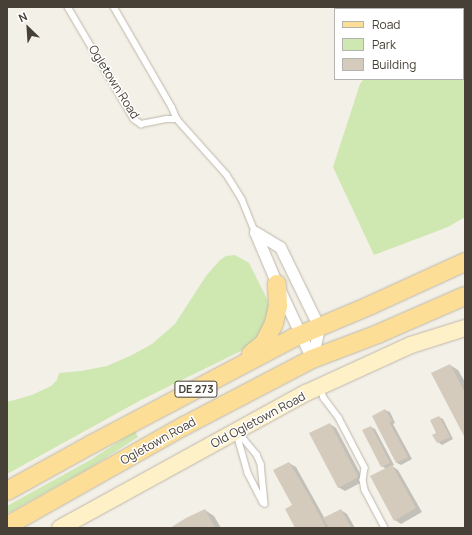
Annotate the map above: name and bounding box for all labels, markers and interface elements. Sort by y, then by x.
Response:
north arrow [8,8,48,48]
text: N [16,8,29,25]
legend [334,8,464,80]
text: Road [372,16,400,33]
text: Park [372,36,396,53]
street label: Ogletown Road [86,42,142,122]
text: Building [372,56,416,73]
road number: DE 273 [174,380,218,398]
street label: Old Ogletown Road [208,389,308,451]
street label: Ogletown Road [118,414,198,468]

